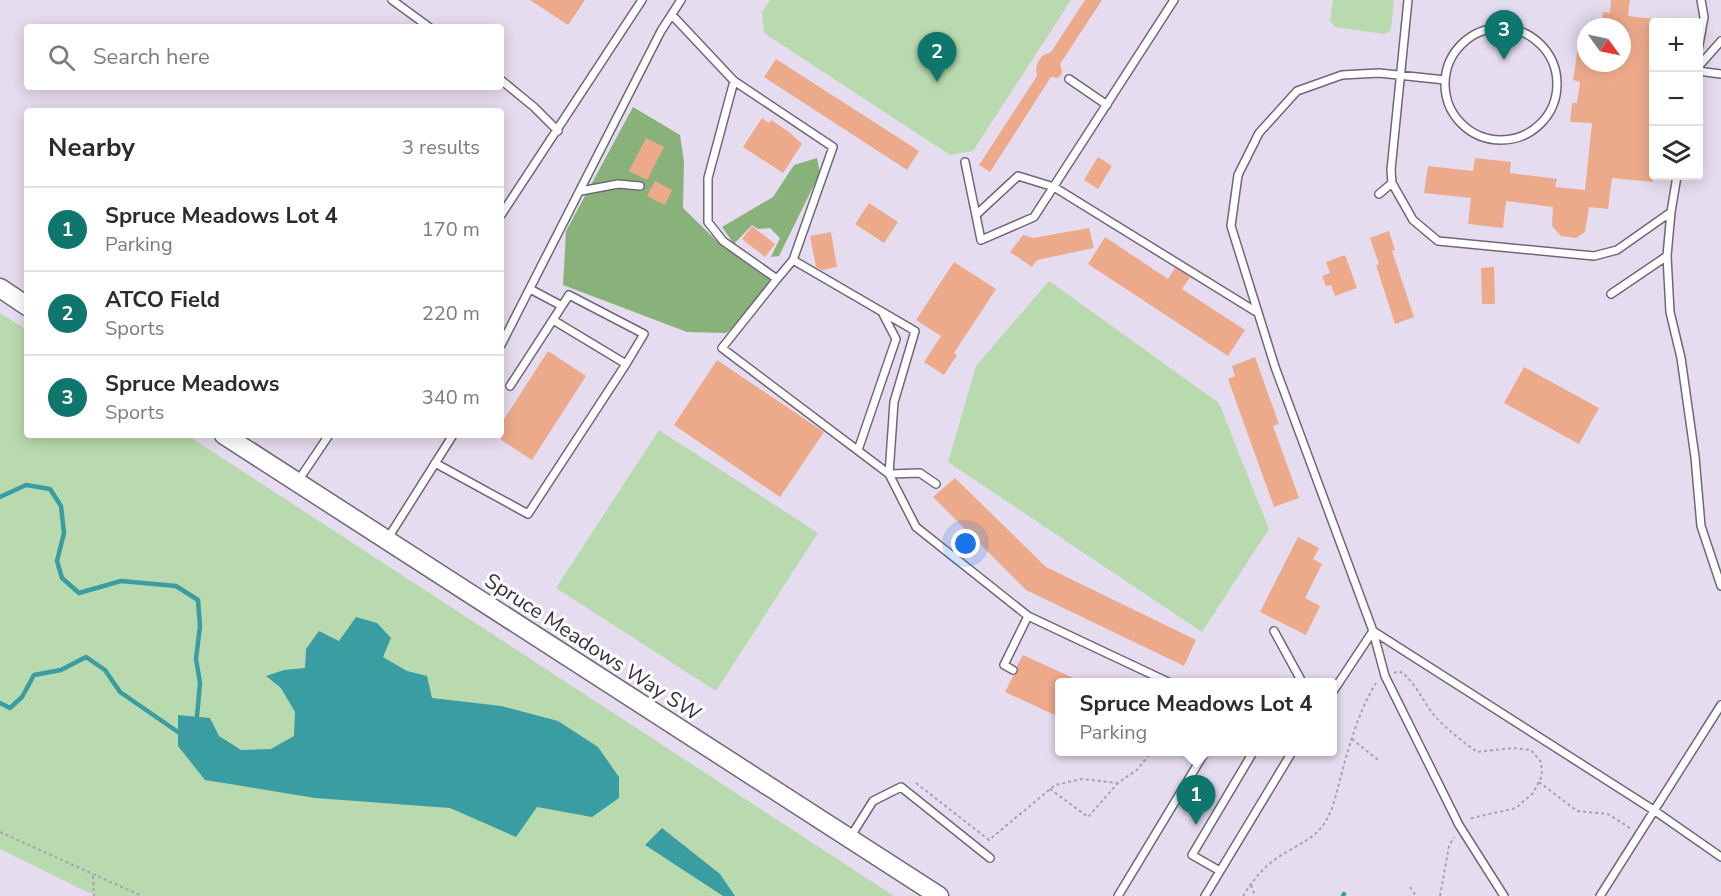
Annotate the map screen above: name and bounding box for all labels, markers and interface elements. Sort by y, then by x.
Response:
pin: 3 [1484,10,1524,60]
north arrow [1577,18,1631,72]
map controls [1649,18,1703,180]
button: + [1649,18,1703,72]
search box [24,24,504,90]
pin: 2 [918,32,956,82]
icon: search [45,41,78,74]
text: Search here [93,42,210,72]
button: − [1649,72,1703,126]
button: layers [1649,126,1703,180]
text: Nearby [48,130,135,165]
text: 3 results [402,134,480,161]
text: Spruce Meadows Lot 4 [105,201,338,231]
text: 1 [62,216,74,243]
text: 170 m [422,216,480,243]
text: Parking [105,231,173,258]
text: ATCO Field [105,285,220,315]
text: 2 [62,300,74,327]
text: 220 m [422,300,480,327]
text: Sports [105,315,164,342]
text: Spruce Meadows [105,369,279,399]
text: 3 [62,384,74,411]
text: 340 m [422,384,480,411]
text: Sports [105,399,164,426]
your location [951,529,980,558]
street label: Spruce Meadows Way SW [480,567,706,727]
popup [1055,678,1337,756]
text: Spruce Meadows Lot 4 [1080,689,1312,719]
text: Parking [1080,719,1147,746]
pin: 1 [1176,776,1216,825]

